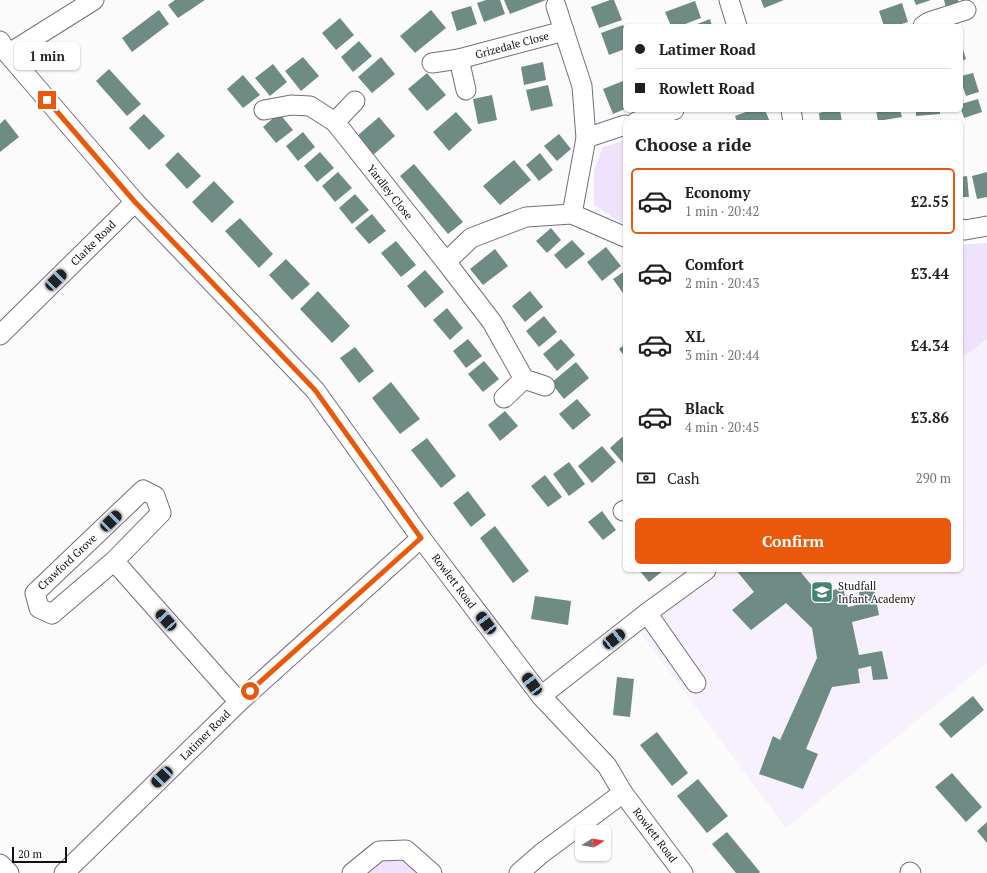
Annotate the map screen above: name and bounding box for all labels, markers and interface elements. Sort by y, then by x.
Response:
street label: Grizedale Close [474,28,551,62]
text: Latimer Road [659,39,756,59]
callout: 1 min [14,42,80,70]
text: 1 min [29,47,65,65]
text: Rowlett Road [659,78,755,98]
route end [38,91,56,109]
text: Choose a ride [635,132,751,156]
street label: Yardley Close [364,162,416,223]
text: Economy [685,182,750,202]
icon: car [637,183,673,219]
text: £2.55 [911,191,949,211]
text: 1 min · 20:42 [685,202,759,220]
street label: Clarke Road [67,217,119,269]
text: Comfort [685,254,744,274]
icon: car [637,255,673,291]
text: £3.44 [911,263,949,283]
car [43,267,69,293]
text: 2 min · 20:43 [685,274,759,292]
text: XL [685,326,705,346]
icon: car [637,327,673,363]
text: £4.34 [911,335,949,355]
text: 3 min · 20:44 [685,346,759,364]
text: Black [685,398,724,418]
icon: car [637,399,673,435]
text: £3.86 [911,407,949,427]
text: 4 min · 20:45 [685,418,759,436]
icon: cash [635,467,657,489]
text: Cash [667,468,700,488]
text: 290 m [916,469,951,487]
car [98,508,124,534]
button: Confirm [635,518,951,564]
street label: Crawford Grove [34,531,100,593]
street label: Rowlett Road [429,551,479,611]
school or university icon: Studfall Infant Academy [809,579,835,605]
place label: Studfall Infant Academy [838,579,916,606]
car [154,607,178,633]
car [474,610,498,636]
car [601,627,627,651]
car [520,671,544,697]
route start [241,682,259,700]
street label: Latimer Road [177,707,233,763]
car [149,764,175,790]
street label: Rowlett Road [630,805,680,865]
north arrow [575,825,611,861]
map controls [575,825,611,861]
scale bar [12,845,67,864]
text: 20 m [18,847,42,861]

